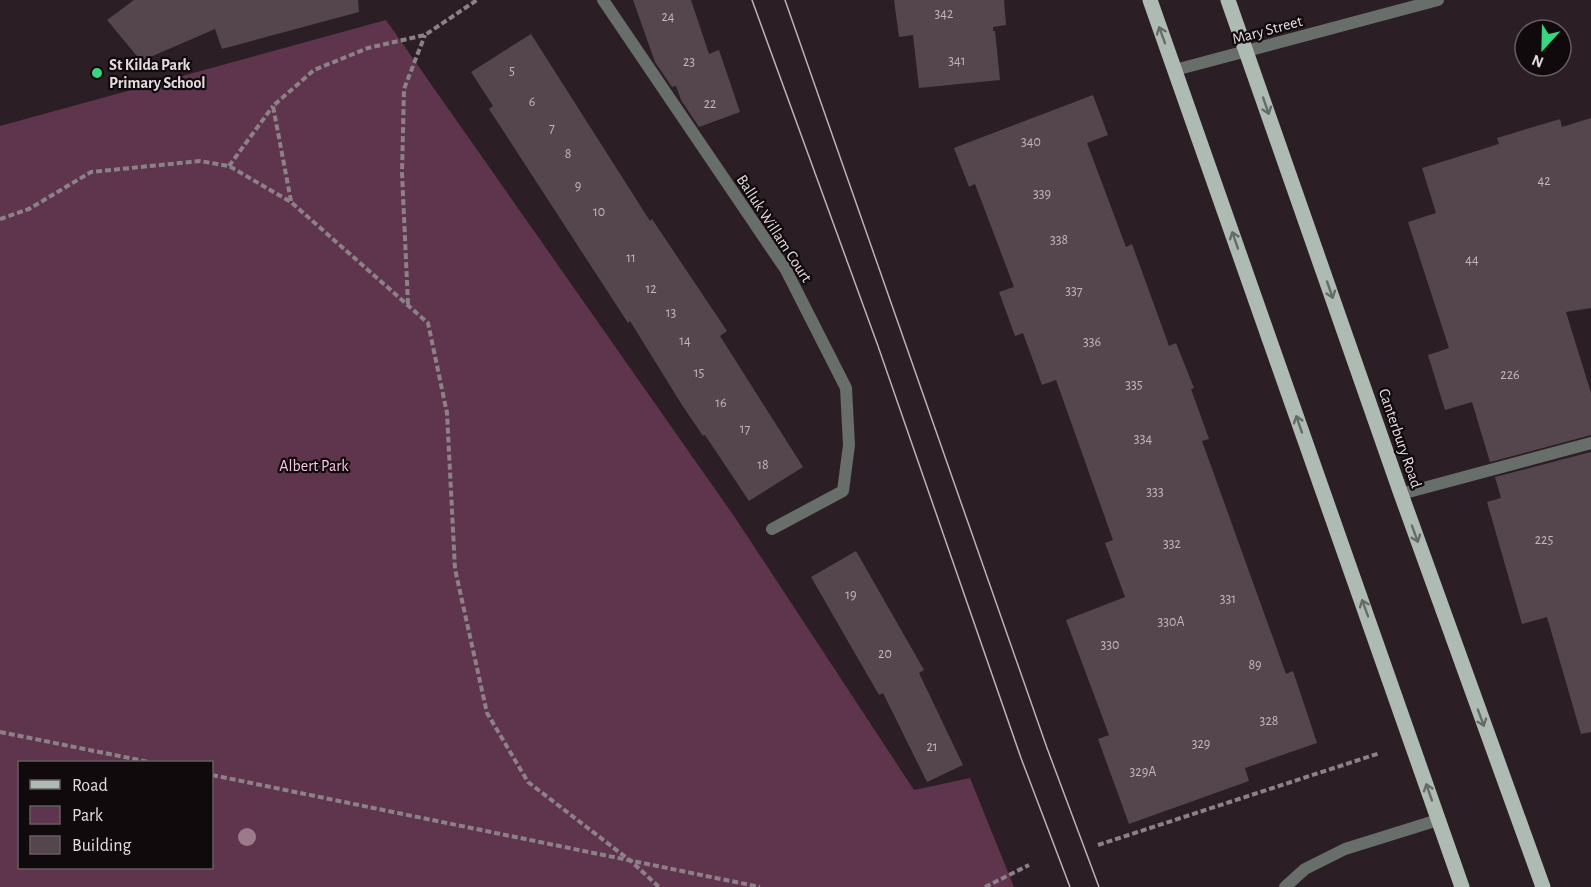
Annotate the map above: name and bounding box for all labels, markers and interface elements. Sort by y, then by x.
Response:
house number: 342 [935,7,953,21]
house number: 24 [661,10,675,24]
street label: Mary Street [1230,13,1304,48]
north arrow [1513,18,1573,78]
one-way arrow [1156,26,1167,45]
text: N [1530,51,1546,70]
house number: 341 [948,54,966,68]
house number: 23 [683,55,695,69]
place label: St Kilda Park Primary School [109,57,206,92]
house number: 5 [509,64,515,78]
marker: St Kilda Park Primary School [90,66,104,80]
house number: 6 [529,95,535,109]
one-way arrow [1261,96,1272,115]
house number: 22 [704,97,716,111]
house number: 7 [549,121,555,135]
house number: 340 [1021,135,1041,149]
house number: 8 [565,147,571,161]
street label: Balluk Willam Court [733,172,815,285]
house number: 42 [1537,174,1551,188]
house number: 9 [575,179,581,193]
house number: 339 [1033,187,1051,201]
house number: 10 [593,205,605,219]
one-way arrow [1228,231,1239,250]
house number: 338 [1050,233,1068,247]
house number: 11 [626,251,636,265]
house number: 44 [1465,253,1479,267]
one-way arrow [1326,281,1337,299]
house number: 12 [645,282,657,296]
house number: 337 [1065,284,1083,298]
house number: 13 [666,306,677,320]
house number: 14 [679,334,691,348]
house number: 336 [1083,335,1101,349]
house number: 15 [694,366,704,380]
house number: 226 [1500,368,1520,382]
house number: 335 [1125,378,1143,392]
street label: Canterbury Road [1375,386,1425,490]
house number: 16 [715,396,727,410]
one-way arrow [1293,415,1304,434]
house number: 17 [740,422,750,436]
house number: 334 [1134,432,1152,446]
park label: Albert Park [279,458,349,474]
house number: 18 [757,458,769,472]
house number: 333 [1146,485,1164,499]
one-way arrow [1411,524,1422,543]
house number: 225 [1535,533,1553,547]
house number: 332 [1163,537,1181,551]
house number: 19 [845,588,857,602]
house number: 331 [1220,592,1236,606]
one-way arrow [1358,599,1369,618]
house number: 330A [1157,615,1185,629]
house number: 330 [1101,638,1119,652]
house number: 20 [878,647,892,661]
house number: 89 [1248,658,1262,672]
one-way arrow [1476,708,1487,727]
house number: 328 [1260,714,1278,728]
house number: 329 [1192,737,1210,751]
house number: 21 [926,740,938,754]
legend [18,761,213,869]
house number: 329A [1130,765,1156,779]
text: Road [72,777,108,795]
one-way arrow [1422,783,1433,802]
text: Park [72,807,104,825]
text: Building [72,837,132,855]

